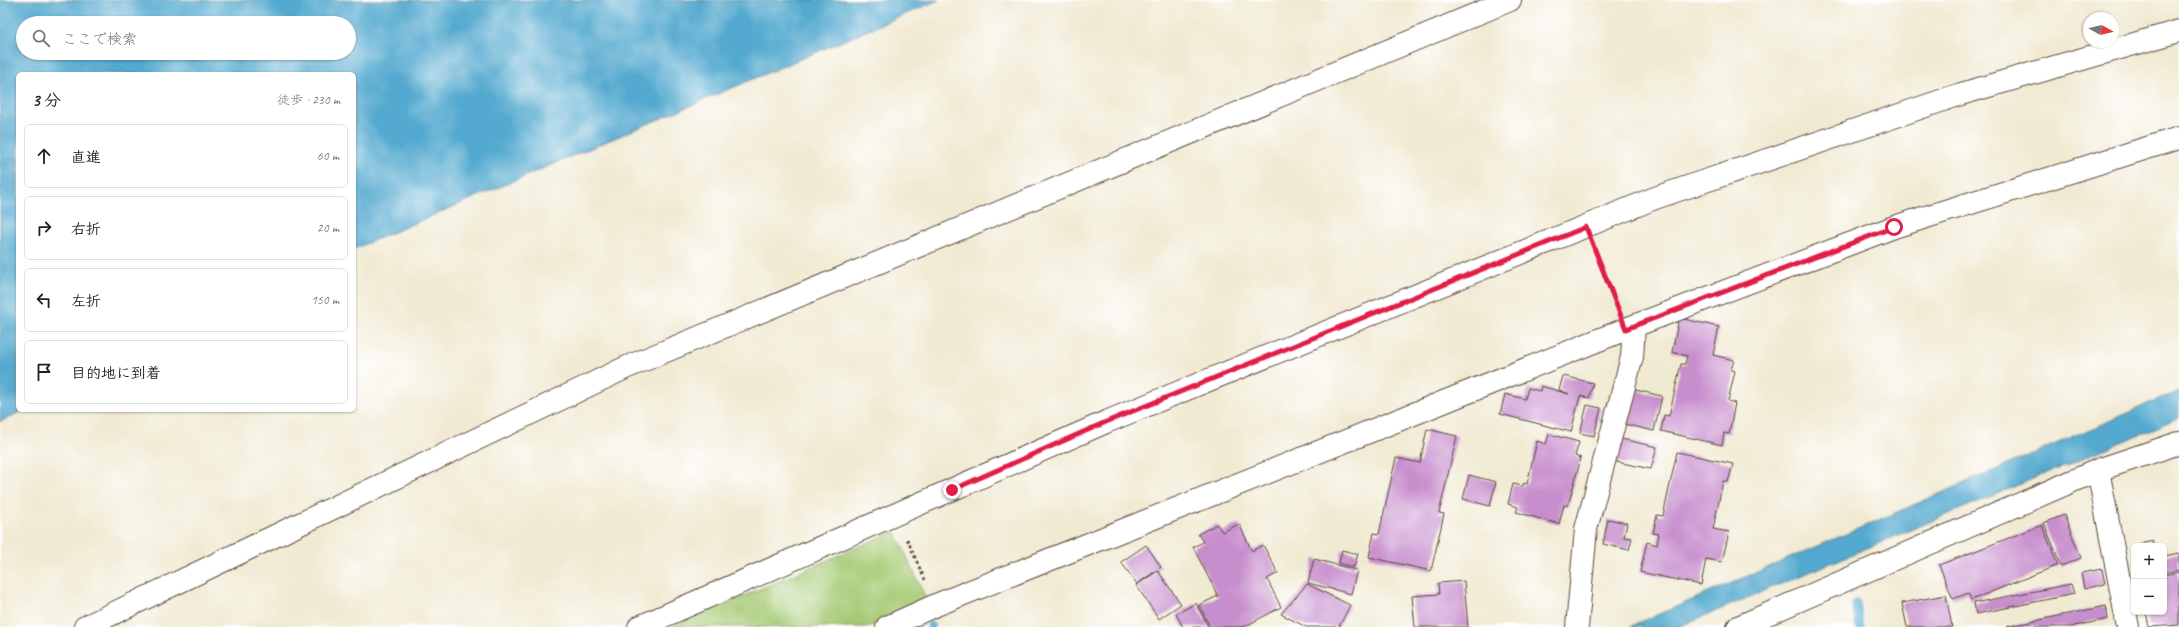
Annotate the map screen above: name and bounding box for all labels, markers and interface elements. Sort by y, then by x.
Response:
north arrow [2083,12,2119,48]
search box [16,16,356,60]
icon: search [30,27,52,49]
text: ここで検索 [62,30,137,49]
text: 3 分 [32,90,61,111]
text: 徒歩 · 230 m [277,92,340,108]
icon: ahead [33,145,55,167]
text: 直進 [71,148,101,167]
text: 60 m [317,148,339,164]
icon: right [33,217,55,239]
route start [1885,218,1903,236]
text: 右折 [71,220,101,239]
text: 20 m [317,220,339,236]
icon: left [33,289,55,311]
text: 左折 [71,292,101,311]
text: 150 m [311,292,339,308]
icon: arrive [33,361,55,383]
text: 目的地に到着 [71,364,161,383]
route end [943,481,961,499]
map controls [2131,543,2167,615]
button: + [2131,543,2167,579]
button: − [2131,579,2167,615]

